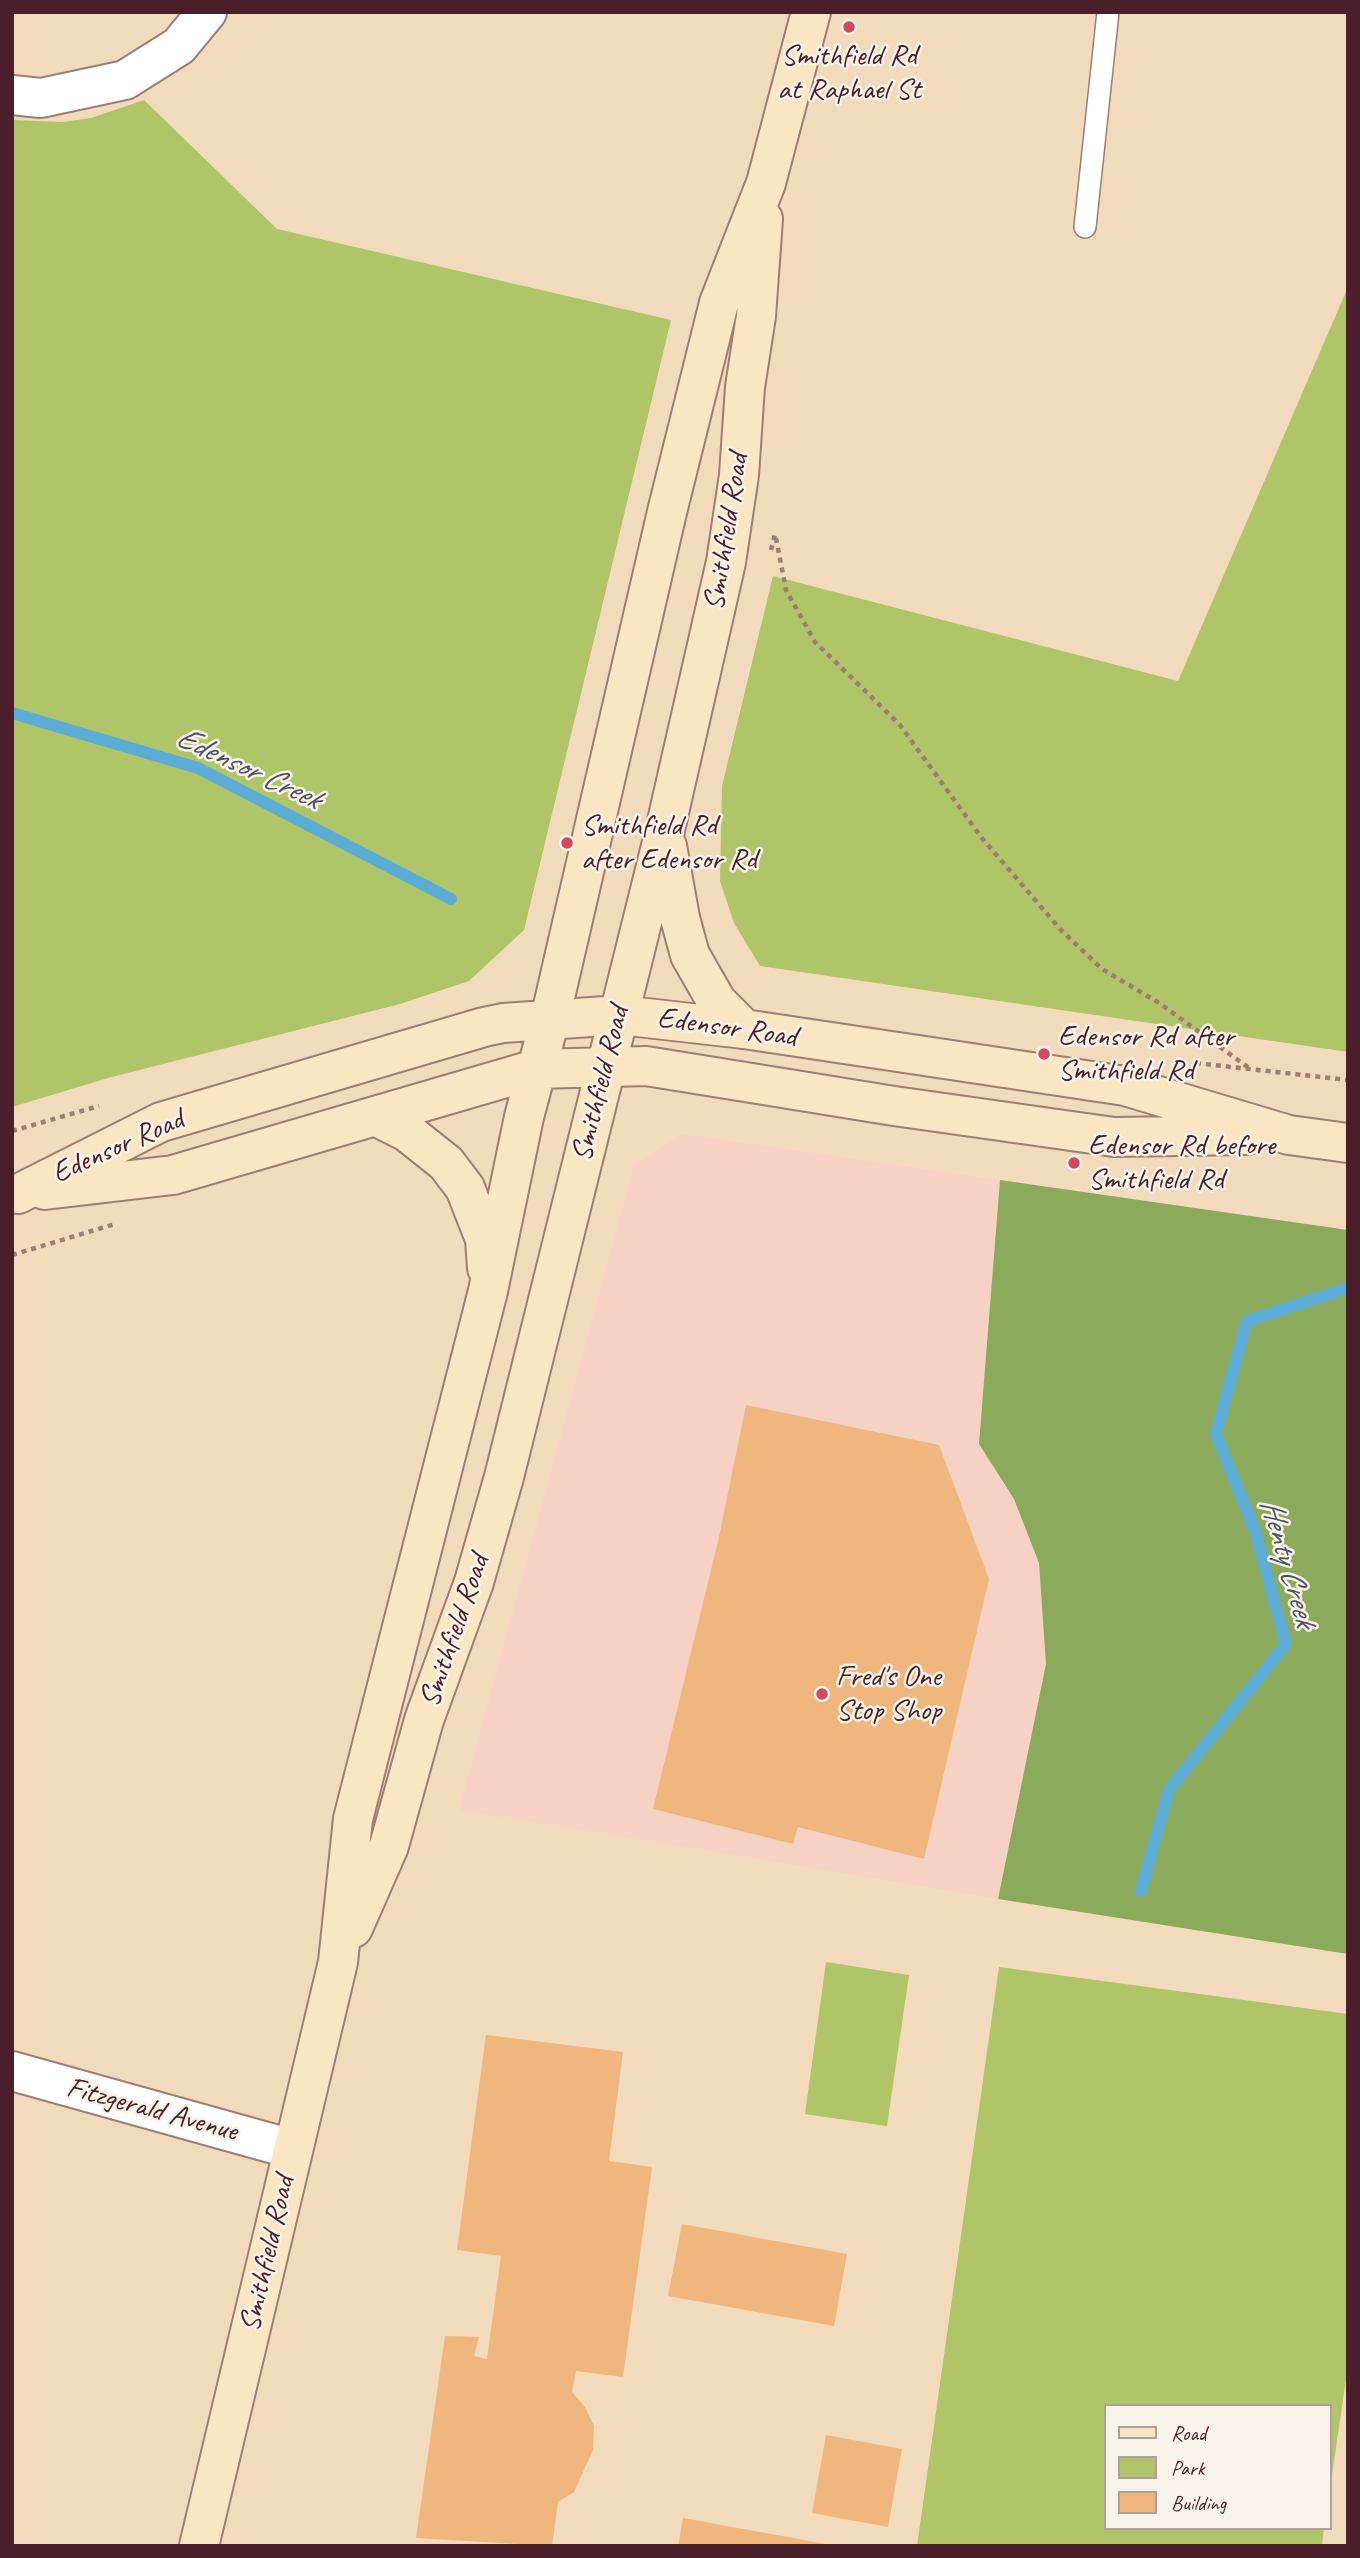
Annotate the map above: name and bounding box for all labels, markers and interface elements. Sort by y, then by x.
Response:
marker: Smithfield Rd at Raphael St [841,19,857,35]
place label: Smithfield Rd at Raphael St [777,38,921,108]
street label: Smithfield Road [697,451,757,613]
water label: Edensor Creek [170,719,326,819]
place label: Smithfield Rd after Edensor Rd [581,808,757,878]
marker: Smithfield Rd after Edensor Rd [559,835,575,851]
street label: Edensor Road [655,1000,799,1056]
street label: Smithfield Road [564,1003,638,1165]
place label: Edensor Rd after Smithfield Rd [1058,1019,1234,1090]
marker: Edensor Rd after Smithfield Rd [1036,1046,1052,1062]
street label: Edensor Road [47,1102,189,1192]
place label: Edensor Rd before Smithfield Rd [1088,1128,1275,1198]
marker: Edensor Rd before Smithfield Rd [1066,1155,1082,1171]
water label: Henty Creek [1250,1495,1324,1631]
street label: Smithfield Road [412,1550,498,1712]
place label: Fred's One Stop Shop [836,1659,941,1730]
marker: Fred's One Stop Shop [814,1686,830,1702]
street label: Fitzgerald Avenue [63,2070,241,2150]
street label: Smithfield Road [233,2173,303,2335]
legend [1104,2404,1332,2530]
text: Road [1171,2420,1206,2446]
text: Park [1171,2455,1204,2481]
text: Building [1171,2490,1226,2516]

